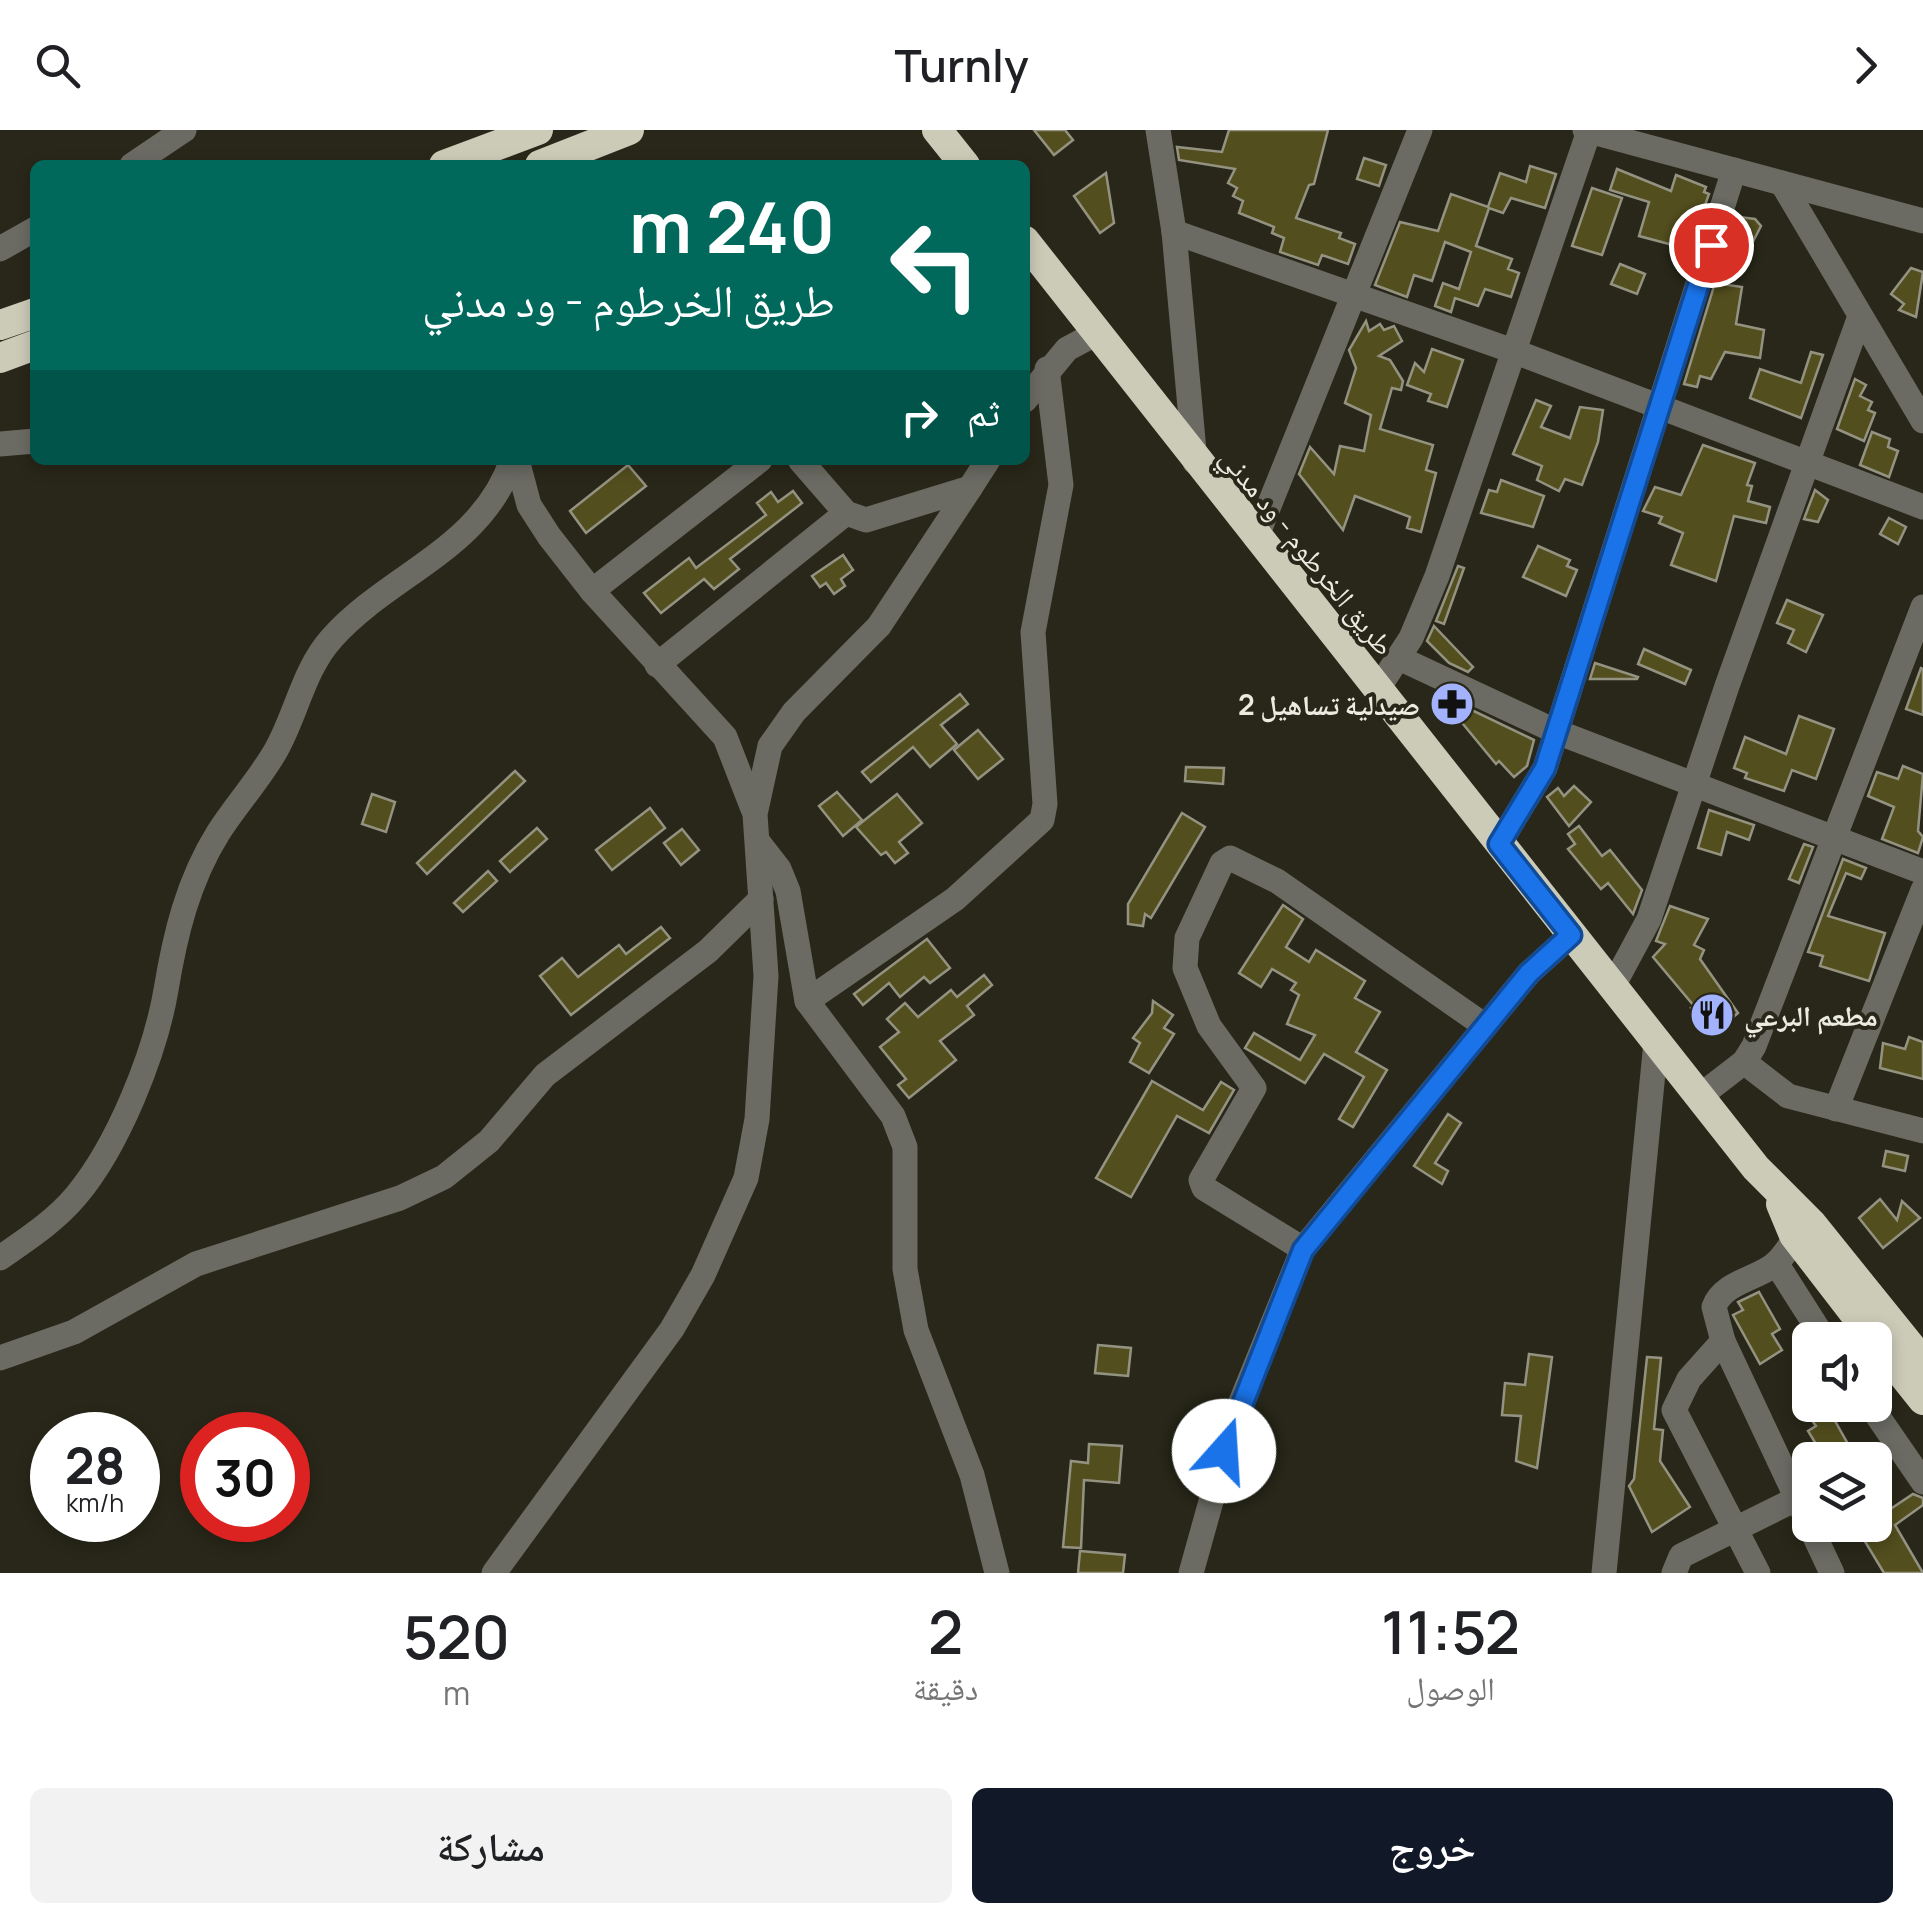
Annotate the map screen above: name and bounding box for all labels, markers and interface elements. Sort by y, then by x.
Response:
text: Turnly [894,34,1029,96]
icon: search [30,38,85,93]
icon: forward [1838,38,1893,93]
text: 240 m [629,178,835,274]
icon: left [870,200,1000,330]
pin [1669,203,1754,288]
icon: arrive [1684,218,1739,273]
text: طريق الخرطوم - ود مدني [422,269,835,331]
text: ثم [967,385,1000,437]
icon: right [892,390,947,445]
street label: طريق الخرطوم - ود مدني [1208,439,1404,666]
pharmacy icon: صيدلية تساهيل 2 [1429,681,1475,727]
place label: صيدلية تساهيل 2 [1238,685,1420,723]
restaurant icon: مطعم البرعي [1689,992,1735,1038]
place label: مطعم البرعي [1744,996,1878,1039]
map controls [1792,1322,1892,1542]
button: sound [1792,1322,1892,1422]
position arrow [1172,1399,1276,1503]
speed limit sign: 30 [180,1412,310,1542]
text: 28 [65,1431,125,1499]
button: layers [1792,1442,1892,1542]
text: km/h [66,1485,124,1520]
text: 2 [928,1590,963,1672]
text: 11:52 [1381,1590,1520,1672]
text: 520 [403,1595,510,1677]
text: دقيقة [913,1666,978,1710]
text: الوصول [1406,1666,1495,1710]
text: m [443,1671,470,1715]
button: مشاركة [30,1788,952,1903]
button: خروج [972,1788,1893,1903]

